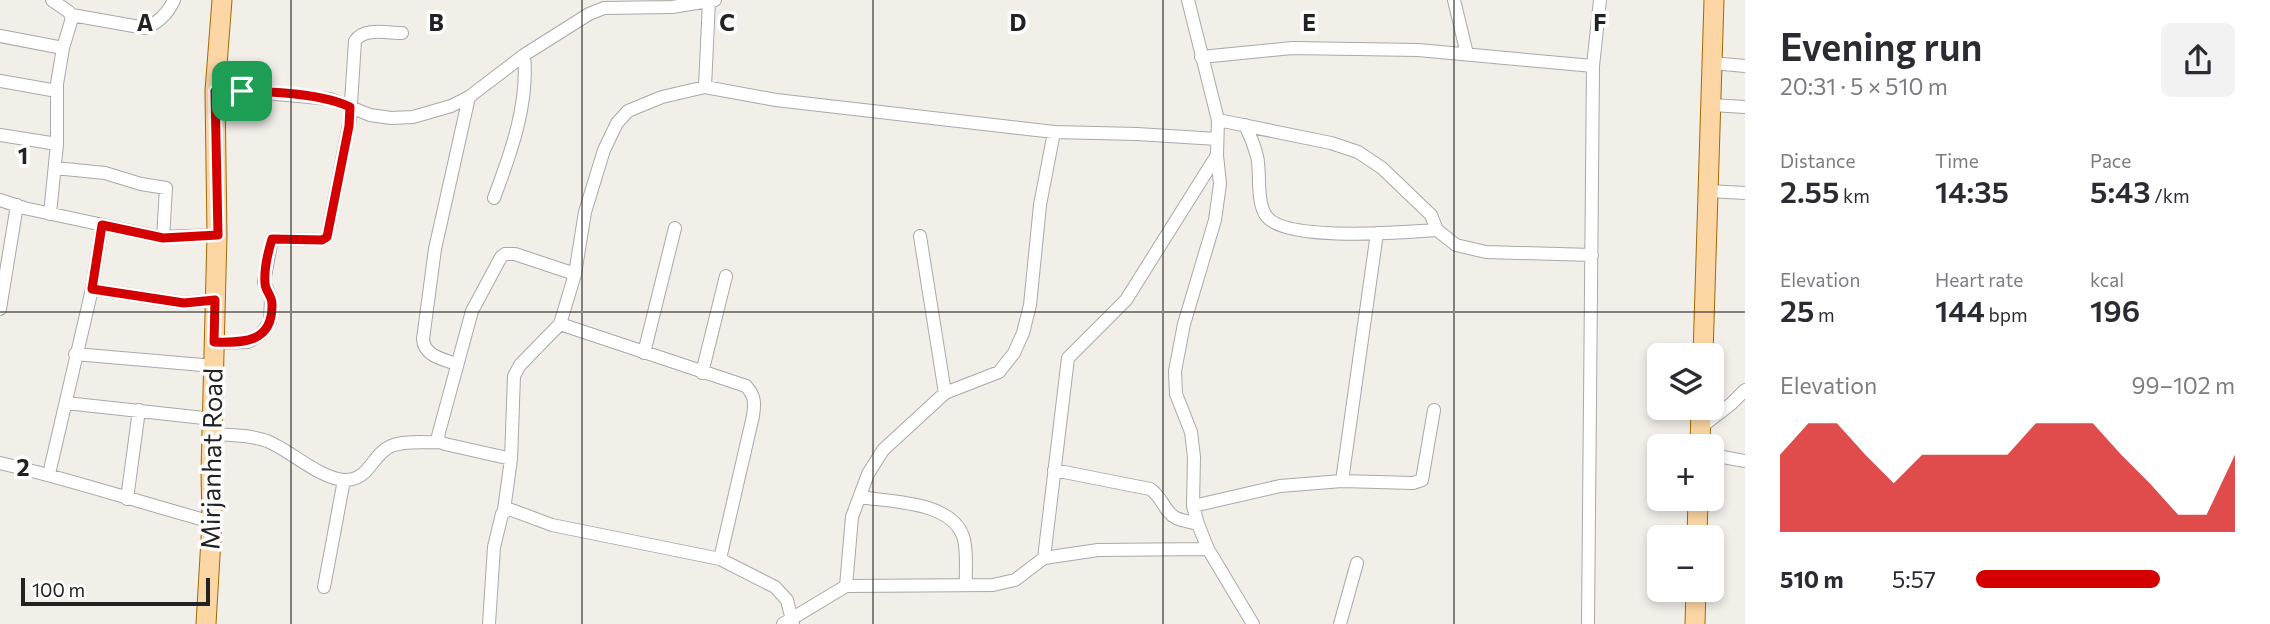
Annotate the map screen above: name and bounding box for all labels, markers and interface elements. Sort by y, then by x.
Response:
text: A [137,8,154,36]
text: B [428,8,444,36]
text: C [719,8,735,36]
text: D [1010,8,1027,36]
text: E [1302,8,1316,36]
text: F [1593,8,1607,36]
text: Evening run [1780,22,1983,69]
button: share [2161,23,2235,97]
pin [212,61,272,121]
icon: arrive [223,72,261,110]
text: 20:31 · 5 × 510 m [1780,72,1948,100]
text: 1 [18,141,28,169]
text: Distance [1780,149,1856,172]
text: Time [1935,149,1979,172]
text: Pace [2090,149,2131,172]
text: 2.55 [1780,172,1839,209]
text: 14:35 [1935,172,2009,209]
text: 5:43 [2090,172,2151,209]
text: km [1839,184,1870,207]
text: /km [2151,184,2190,207]
text: Elevation [1780,268,1860,291]
text: Heart rate [1935,268,2023,291]
text: kcal [2090,268,2124,291]
text: 25 [1780,291,1814,328]
text: 144 [1935,291,1985,328]
text: 196 [2090,291,2140,328]
text: m [1814,303,1835,326]
text: bpm [1985,303,2028,326]
map controls [1647,343,1724,602]
button: layers [1647,343,1724,420]
street label: Mirjanhat Road [193,368,228,550]
text: Elevation [1780,371,1877,399]
text: 99–102 m [2132,371,2235,399]
button: + [1647,434,1724,511]
text: 2 [16,453,30,481]
button: − [1647,525,1724,602]
text: 510 m [1780,565,1844,593]
text: 5:57 [1892,565,1936,593]
scale bar [21,575,210,607]
text: 100 m [32,578,85,601]

